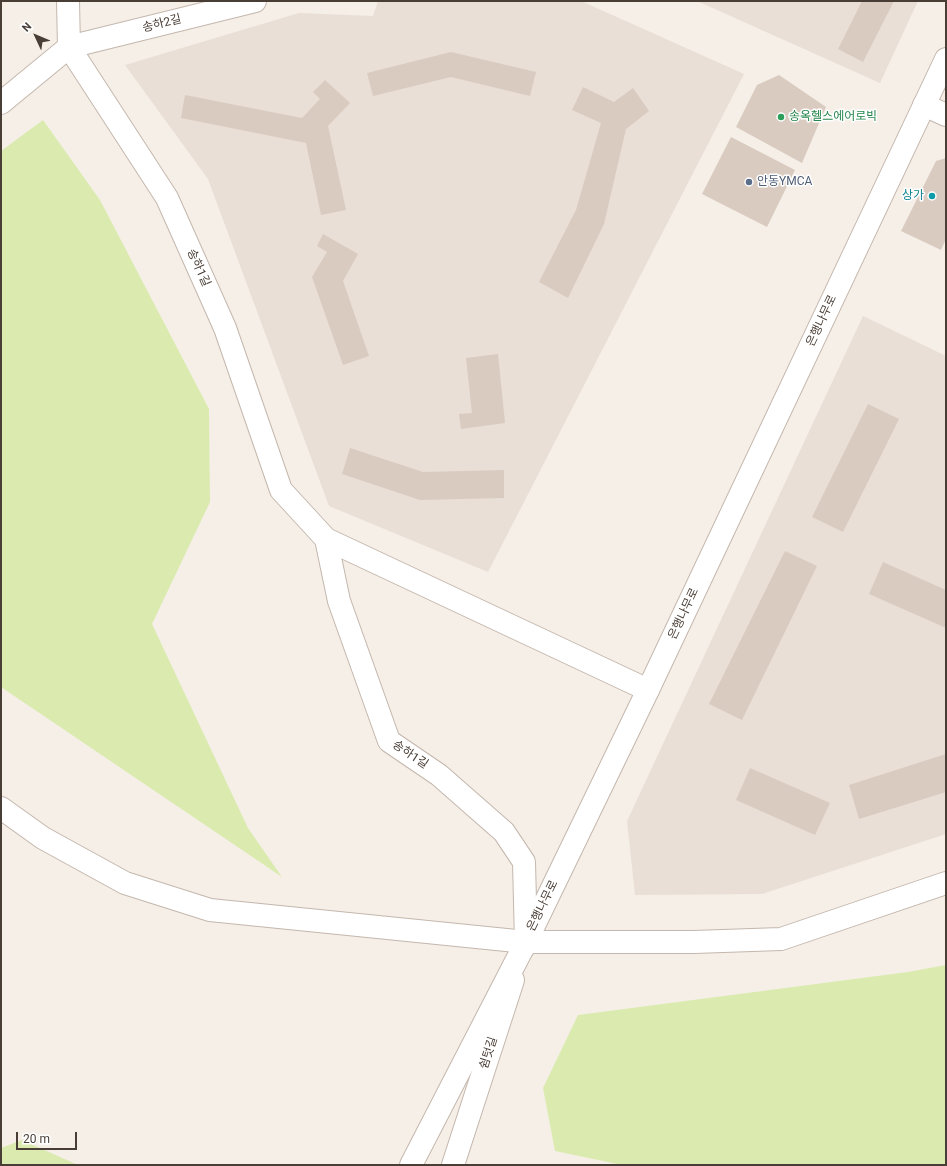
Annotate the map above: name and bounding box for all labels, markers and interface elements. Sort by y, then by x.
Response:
street label: 송하2길 [141,12,183,36]
north arrow [16,16,56,56]
text: N [20,20,34,35]
place label: 송옥헬스에어로빅 [789,110,877,124]
marker: 송옥헬스에어로빅 [776,112,786,122]
place label: 안동YMCA [757,175,812,189]
marker: 안동YMCA [744,177,754,187]
place label: 상가 [902,189,924,203]
marker: 상가 [927,191,937,201]
street label: 송하1길 [183,247,213,289]
street label: 은행나무로 [804,293,840,349]
street label: 은행나무로 [666,586,702,642]
street label: 송하1길 [389,738,431,772]
street label: 은행나무로 [524,878,562,934]
street label: 쉼텃길 [477,1035,501,1071]
scale bar [18,1124,79,1150]
text: 20 m [23,1132,50,1146]

